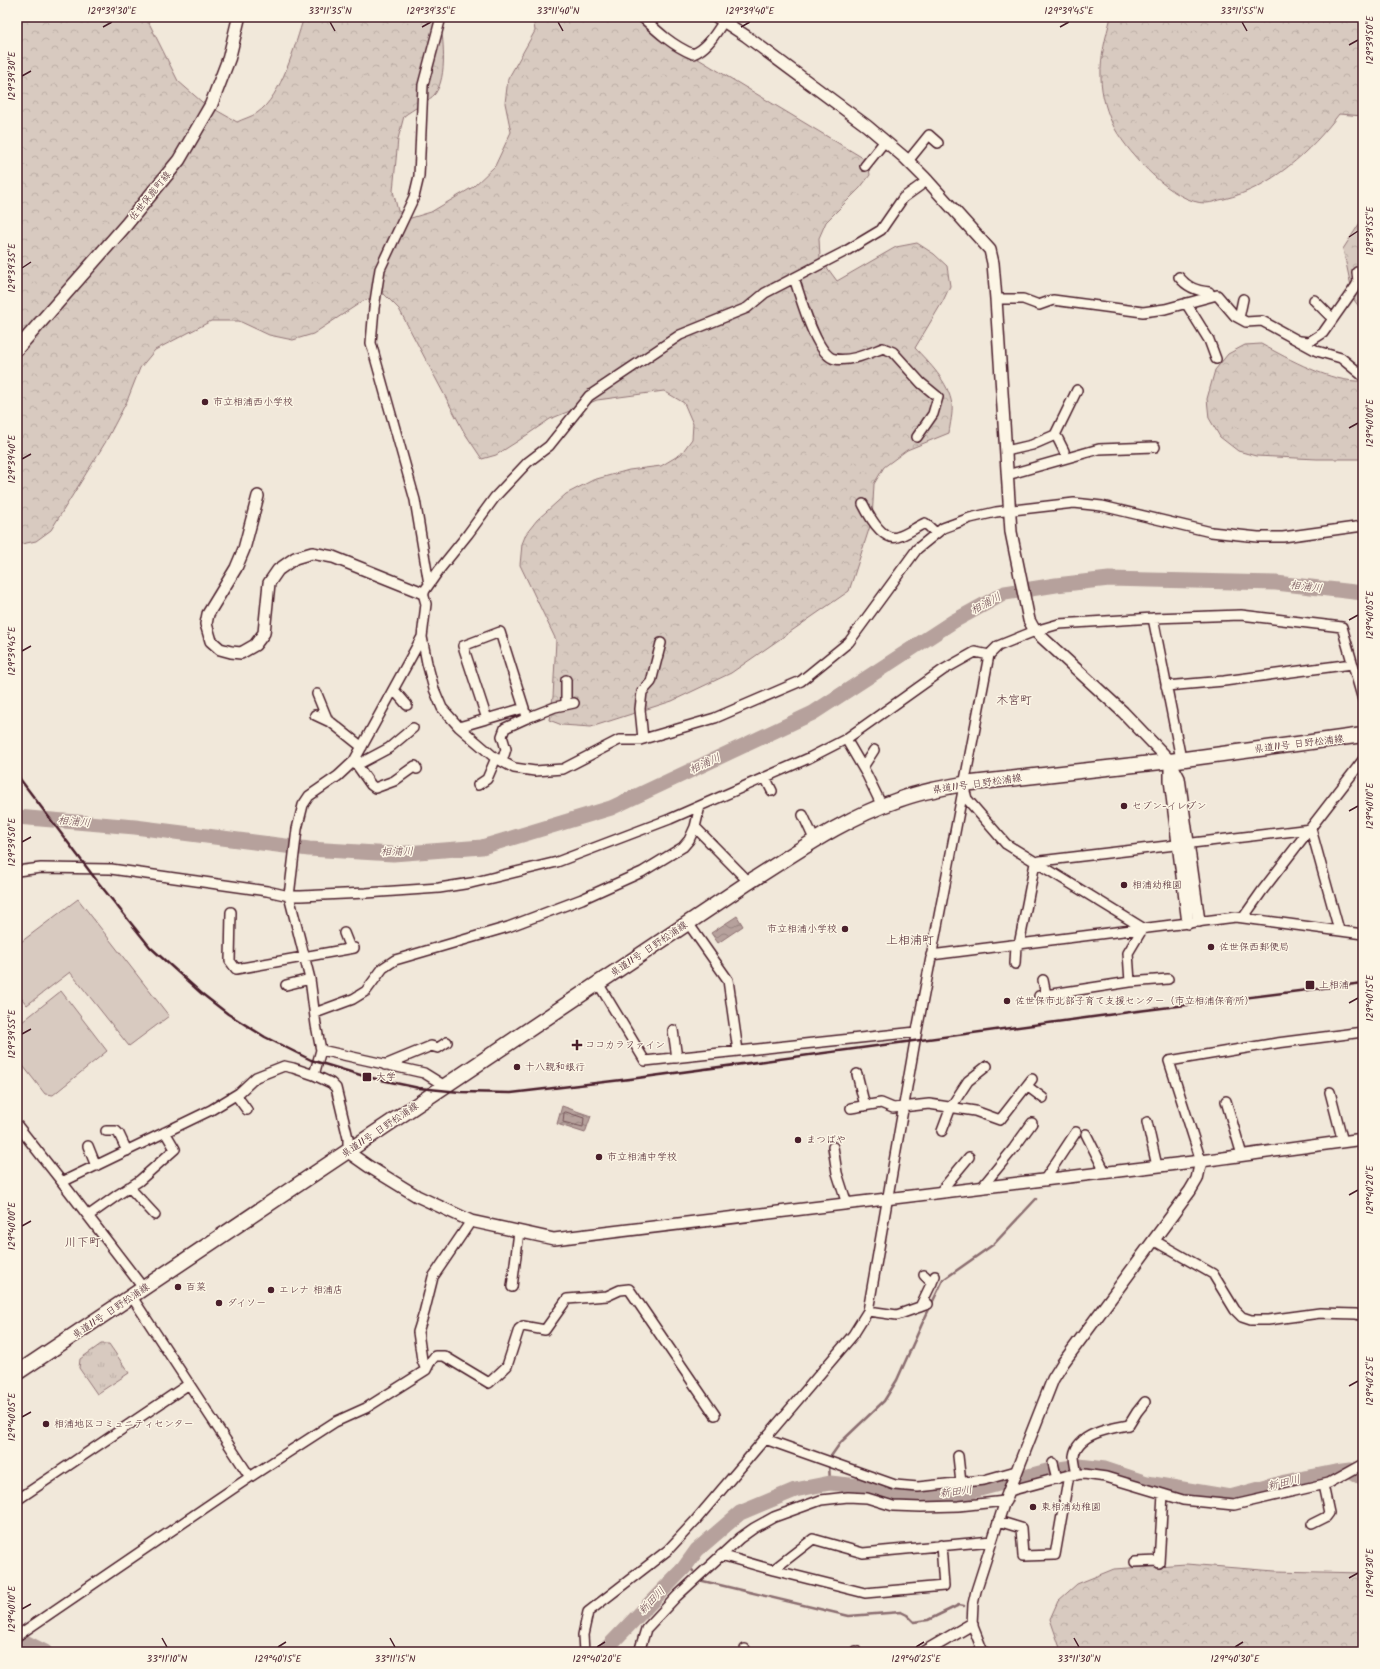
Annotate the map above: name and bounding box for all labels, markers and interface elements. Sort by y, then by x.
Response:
text: 129°39'30"E [87,3,138,19]
text: 33°11'35"N [308,3,352,19]
text: 129°39'35"E [406,3,457,19]
text: 33°11'40"N [536,3,580,19]
text: 129°39'40"E [726,3,776,19]
text: 129°39'45"E [1044,3,1095,19]
text: 33°11'55"N [1220,3,1264,19]
text: 129°39'50"E [1362,14,1378,64]
text: 129°39'30"E [4,50,20,101]
street label: 佐世保鹿町線 [125,168,175,224]
text: 129°39'55"E [1362,205,1378,256]
text: 129°39'35"E [4,242,20,293]
place label: 市立相浦西小学校 [213,394,293,410]
marker: 市立相浦西小学校 [200,397,210,407]
text: 129°40'00"E [1362,398,1378,447]
text: 129°39'40"E [4,433,20,483]
water label: 相浦川 [1289,576,1323,598]
water label: 相浦川 [967,588,1005,620]
text: 129°40'05"E [1362,589,1378,639]
text: 129°39'45"E [4,625,20,676]
district label: 木宮町 [996,691,1032,710]
street label: 県道11号 日野松浦線 [1253,731,1345,757]
water label: 相浦川 [686,749,724,779]
street label: 県道11号 日野松浦線 [931,770,1023,798]
text: 129°40'10"E [1362,782,1378,829]
place label: セブン-イレブン [1132,798,1207,814]
marker: セブン-イレブン [1119,801,1129,811]
water label: 相浦川 [57,812,91,832]
text: 129°39'50"E [4,816,20,866]
water label: 相浦川 [380,843,414,861]
place label: 相浦幼稚園 [1132,877,1182,893]
marker: 相浦幼稚園 [1119,880,1129,890]
street label: 県道11号 日野松浦線 [607,917,691,981]
place label: 市立相浦小学校 [767,921,837,937]
marker: 市立相浦小学校 [840,924,850,934]
district label: 上相浦町 [886,931,934,950]
place label: 佐世保西郵便局 [1219,939,1289,955]
marker: 佐世保西郵便局 [1206,942,1216,952]
text: 129°40'15"E [1362,973,1378,1021]
place label: 上相浦 [1319,977,1349,993]
marker: 上相浦 [1304,979,1316,991]
place label: 佐世保市北部子育て支援センター（市立相浦保育所） [1015,993,1255,1009]
marker: 佐世保市北部子育て支援センター（市立相浦保育所） [1002,996,1012,1006]
text: 129°39'55"E [4,1008,20,1059]
place label: ココカラファイン [585,1037,665,1053]
marker: ココカラファイン [572,1040,582,1050]
place label: 十八親和銀行 [525,1059,585,1075]
marker: 十八親和銀行 [512,1062,522,1072]
place label: 大学 [376,1069,396,1085]
marker: 大学 [361,1071,373,1083]
street label: 県道11号 日野松浦線 [338,1098,422,1162]
place label: まつばや [806,1132,846,1148]
marker: まつばや [793,1135,803,1145]
place label: 市立相浦中学校 [607,1149,677,1165]
marker: 市立相浦中学校 [594,1152,604,1162]
text: 129°40'20"E [1362,1164,1378,1215]
text: 129°40'00"E [4,1201,20,1250]
district label: 川下町 [65,1233,101,1252]
street label: 県道11号 日野松浦線 [69,1279,153,1343]
place label: 百菜 [186,1279,206,1295]
marker: 百菜 [173,1282,183,1292]
place label: エレナ 相浦店 [279,1282,343,1298]
marker: エレナ 相浦店 [266,1285,276,1295]
place label: ダイソー [227,1295,266,1311]
marker: ダイソー [214,1298,224,1308]
text: 129°40'25"E [1362,1355,1378,1406]
text: 129°40'05"E [4,1391,20,1441]
place label: 相浦地区コミュニティセンター [54,1416,194,1432]
marker: 相浦地区コミュニティセンター [41,1419,51,1429]
water label: 新田川 [1266,1471,1302,1495]
water label: 新田川 [939,1481,973,1503]
place label: 東相浦幼稚園 [1041,1499,1101,1515]
marker: 東相浦幼稚園 [1028,1502,1038,1512]
text: 129°40'30"E [1362,1547,1378,1598]
water label: 新田川 [634,1583,670,1619]
text: 129°40'10"E [4,1585,20,1632]
text: 33°11'10"N [147,1651,188,1667]
text: 129°40'15"E [255,1651,303,1667]
text: 33°11'15"N [374,1651,416,1667]
text: 129°40'20"E [572,1651,623,1667]
text: 129°40'25"E [891,1651,942,1667]
text: 33°11'30"N [1057,1651,1101,1667]
text: 129°40'30"E [1210,1651,1261,1667]

